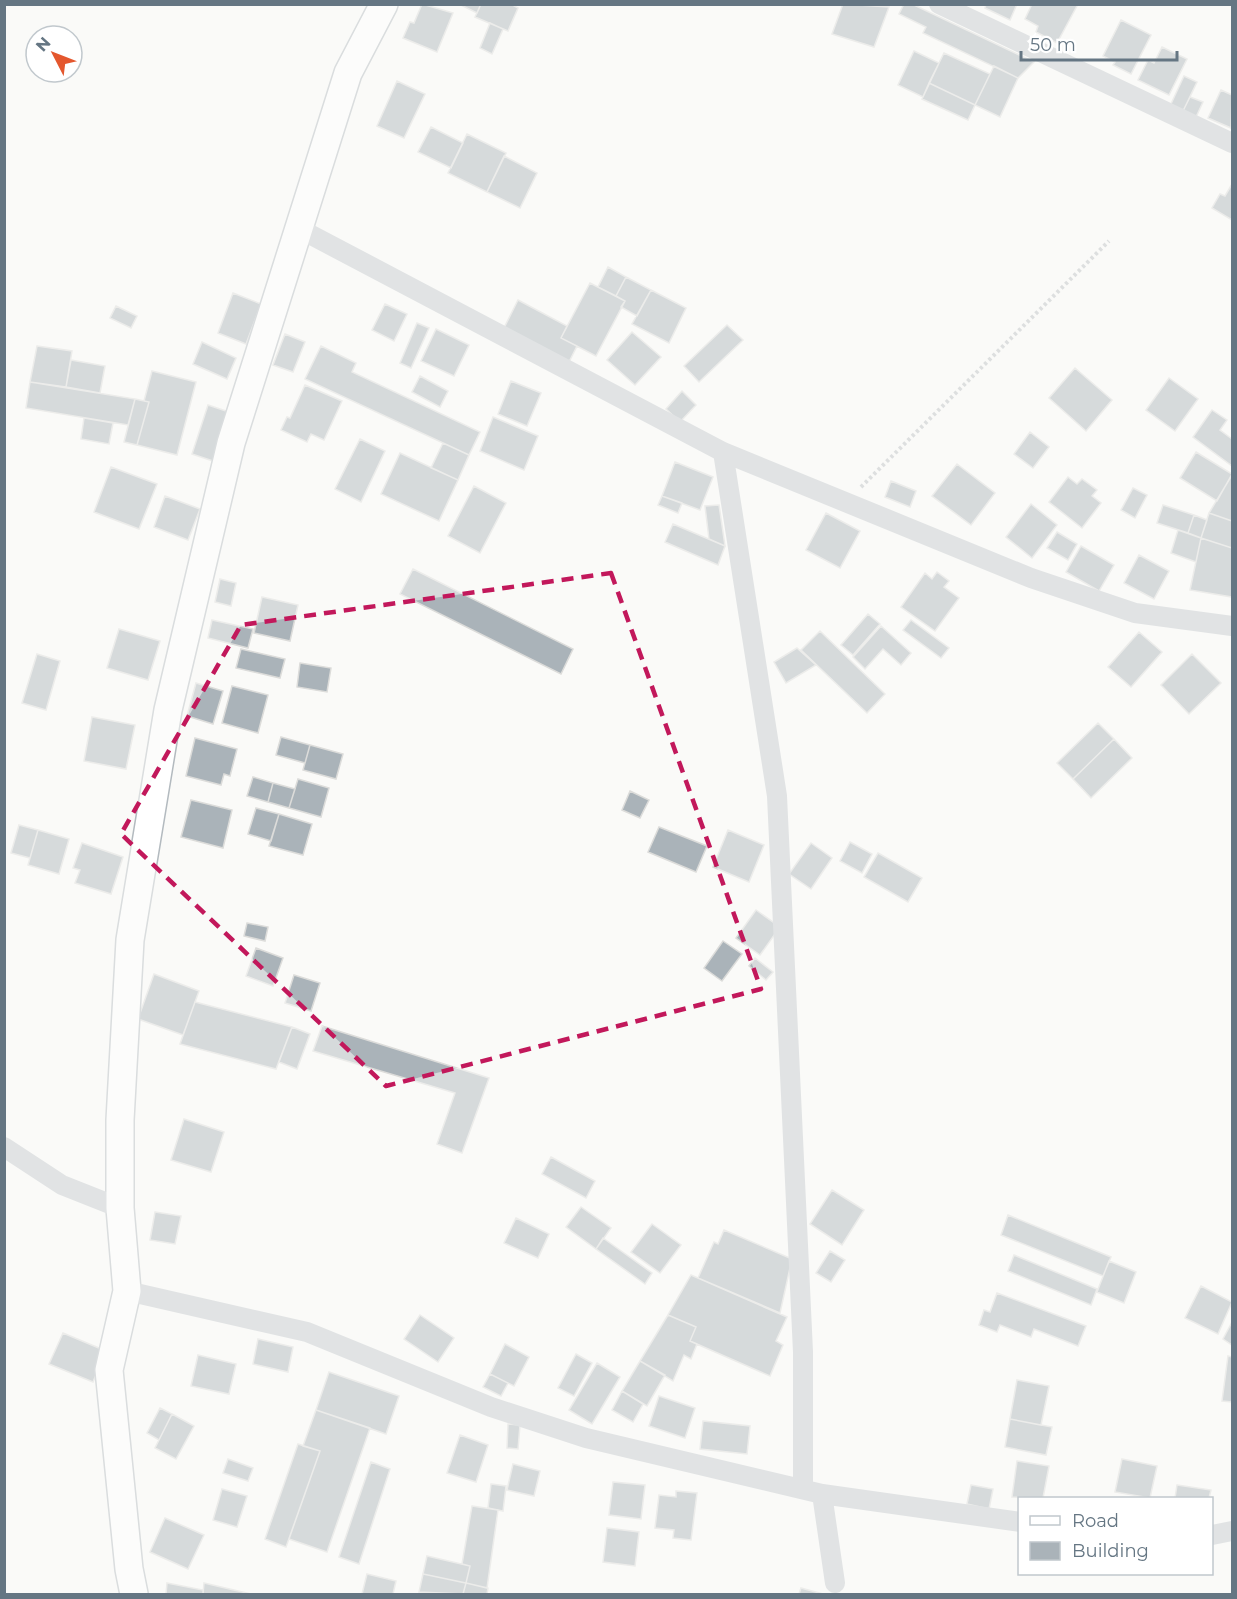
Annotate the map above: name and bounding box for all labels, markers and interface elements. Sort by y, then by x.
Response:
north arrow [24,24,84,84]
scale bar [1021,24,1177,62]
text: N [32,33,55,55]
text: 50 m [1030,34,1076,56]
legend [1018,1497,1213,1575]
text: Road [1072,1510,1119,1532]
text: Building [1072,1540,1149,1562]

